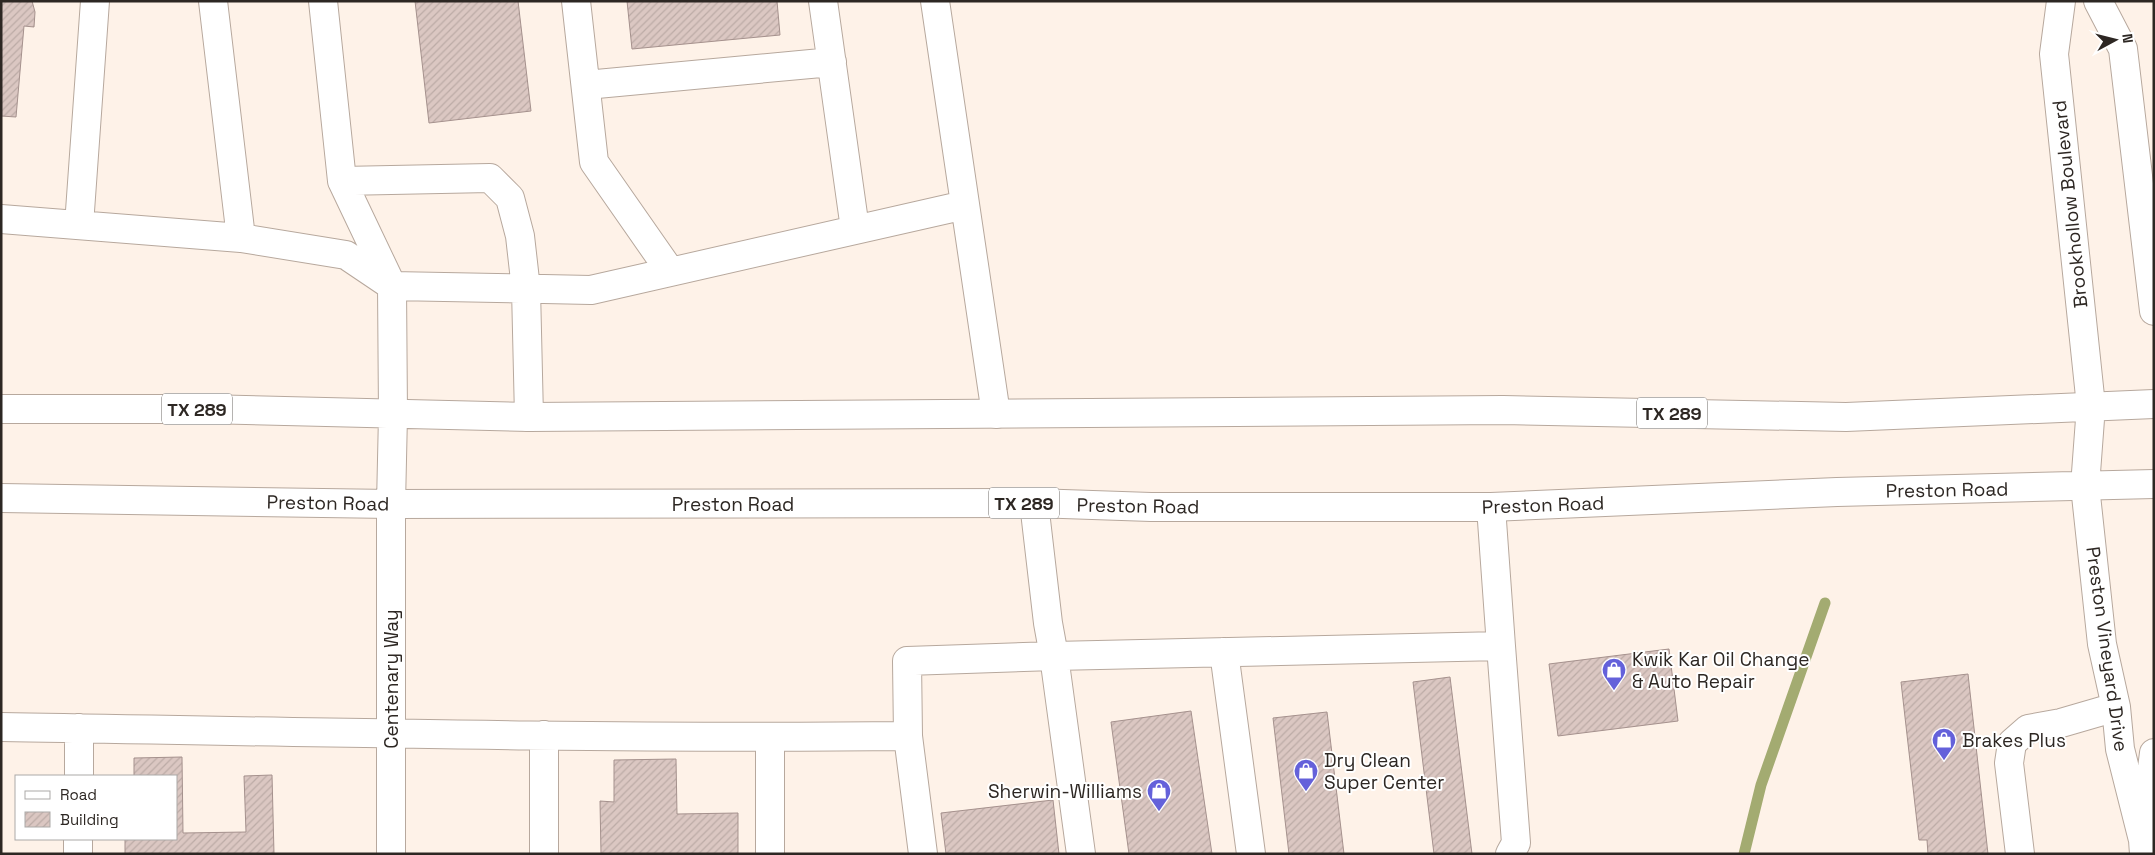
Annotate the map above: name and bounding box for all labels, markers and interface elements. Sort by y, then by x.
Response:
north arrow [2090,15,2140,65]
text: N [2118,33,2137,44]
street label: Brookhollow Boulevard [2047,99,2093,309]
road number: TX 289 [162,394,232,424]
road number: TX 289 [1637,398,1707,428]
street label: Preston Road [1885,476,2009,504]
road number: TX 289 [989,488,1059,518]
street label: Preston Road [266,489,390,517]
street label: Preston Road [1481,490,1605,520]
street label: Preston Road [672,492,794,517]
street label: Preston Road [1076,492,1200,520]
street label: Preston Vineyard Drive [2080,545,2134,753]
street label: Centenary Way [379,609,404,749]
place label: Kwik Kar Oil Change & Auto Repair [1632,647,1810,694]
shop icon: Kwik Kar Oil Change & Auto Repair [1601,657,1627,691]
shop icon: Brakes Plus [1931,727,1957,761]
place label: Brakes Plus [1962,728,2066,753]
place label: Dry Clean Super Center [1324,748,1444,795]
shop icon: Dry Clean Super Center [1293,758,1319,792]
legend [15,775,178,840]
shop icon: Sherwin-Williams [1146,778,1172,812]
place label: Sherwin-Williams [988,779,1142,804]
text: Road [60,785,97,804]
text: Building [60,810,119,829]

